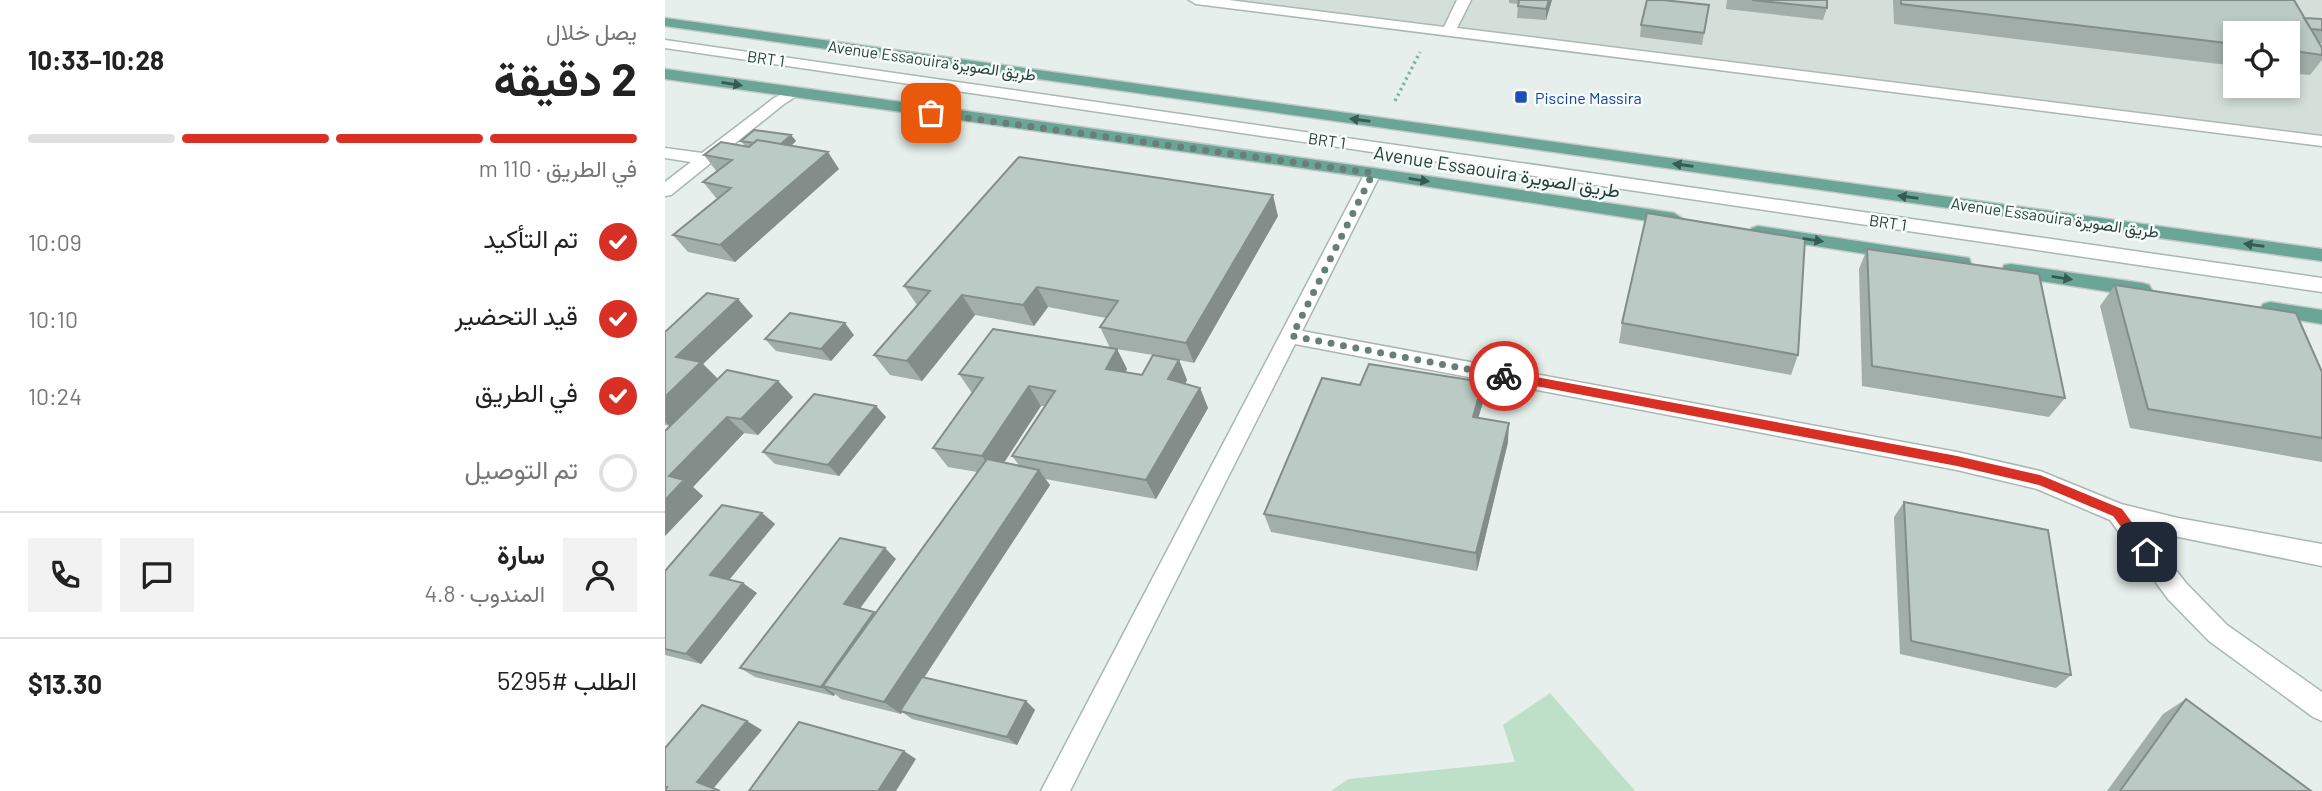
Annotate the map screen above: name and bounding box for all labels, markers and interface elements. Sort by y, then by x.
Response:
text: يصل خلال [546,17,637,45]
map controls [2223,21,2300,98]
button: locate [2223,21,2300,98]
street label: Avenue Essaouira طريق الصويرة [826,36,1037,86]
text: 10:28–10:33 [28,44,164,75]
street label: BRT 1 [746,46,786,70]
text: 2 دقيقة [494,50,637,105]
one-way arrow [722,79,744,90]
pin [901,83,961,143]
place label: Piscine Massira [1535,88,1642,107]
marker: Piscine Massira [1513,89,1529,105]
icon: bag [912,94,950,132]
one-way arrow [1349,114,1371,125]
street label: BRT 1 [1307,128,1347,152]
street label: Avenue Essaouira طريق الصويرة [1372,140,1622,203]
text: في الطريق · 110 m [479,154,637,182]
one-way arrow [1671,159,1693,170]
one-way arrow [1408,175,1430,186]
one-way arrow [1897,191,1919,202]
street label: Avenue Essaouira طريق الصويرة [1949,193,2160,243]
street label: BRT 1 [1868,210,1908,234]
text: تم التأكيد [483,222,578,253]
icon: check [599,223,637,261]
text: 10:09 [28,228,82,256]
one-way arrow [1802,235,1824,246]
one-way arrow [2243,240,2265,251]
one-way arrow [2051,273,2073,284]
text: قيد التحضير [454,299,578,330]
icon: check [599,300,637,338]
text: 10:10 [28,305,78,333]
courier [1469,341,1539,411]
icon: bike [1485,357,1523,395]
text: في الطريق [475,376,578,407]
icon: check [599,377,637,415]
text: 10:24 [28,382,82,410]
text: تم التوصيل [464,453,578,484]
pin [2117,522,2177,582]
icon: home [2128,533,2166,571]
button: phone [28,538,102,612]
button: chat [120,538,194,612]
text: سارة [497,538,545,569]
button: person [563,538,637,612]
text: المندوب · 4.8 [424,579,545,607]
text: الطلب #5295 [497,664,637,695]
text: $13.30 [28,668,102,699]

